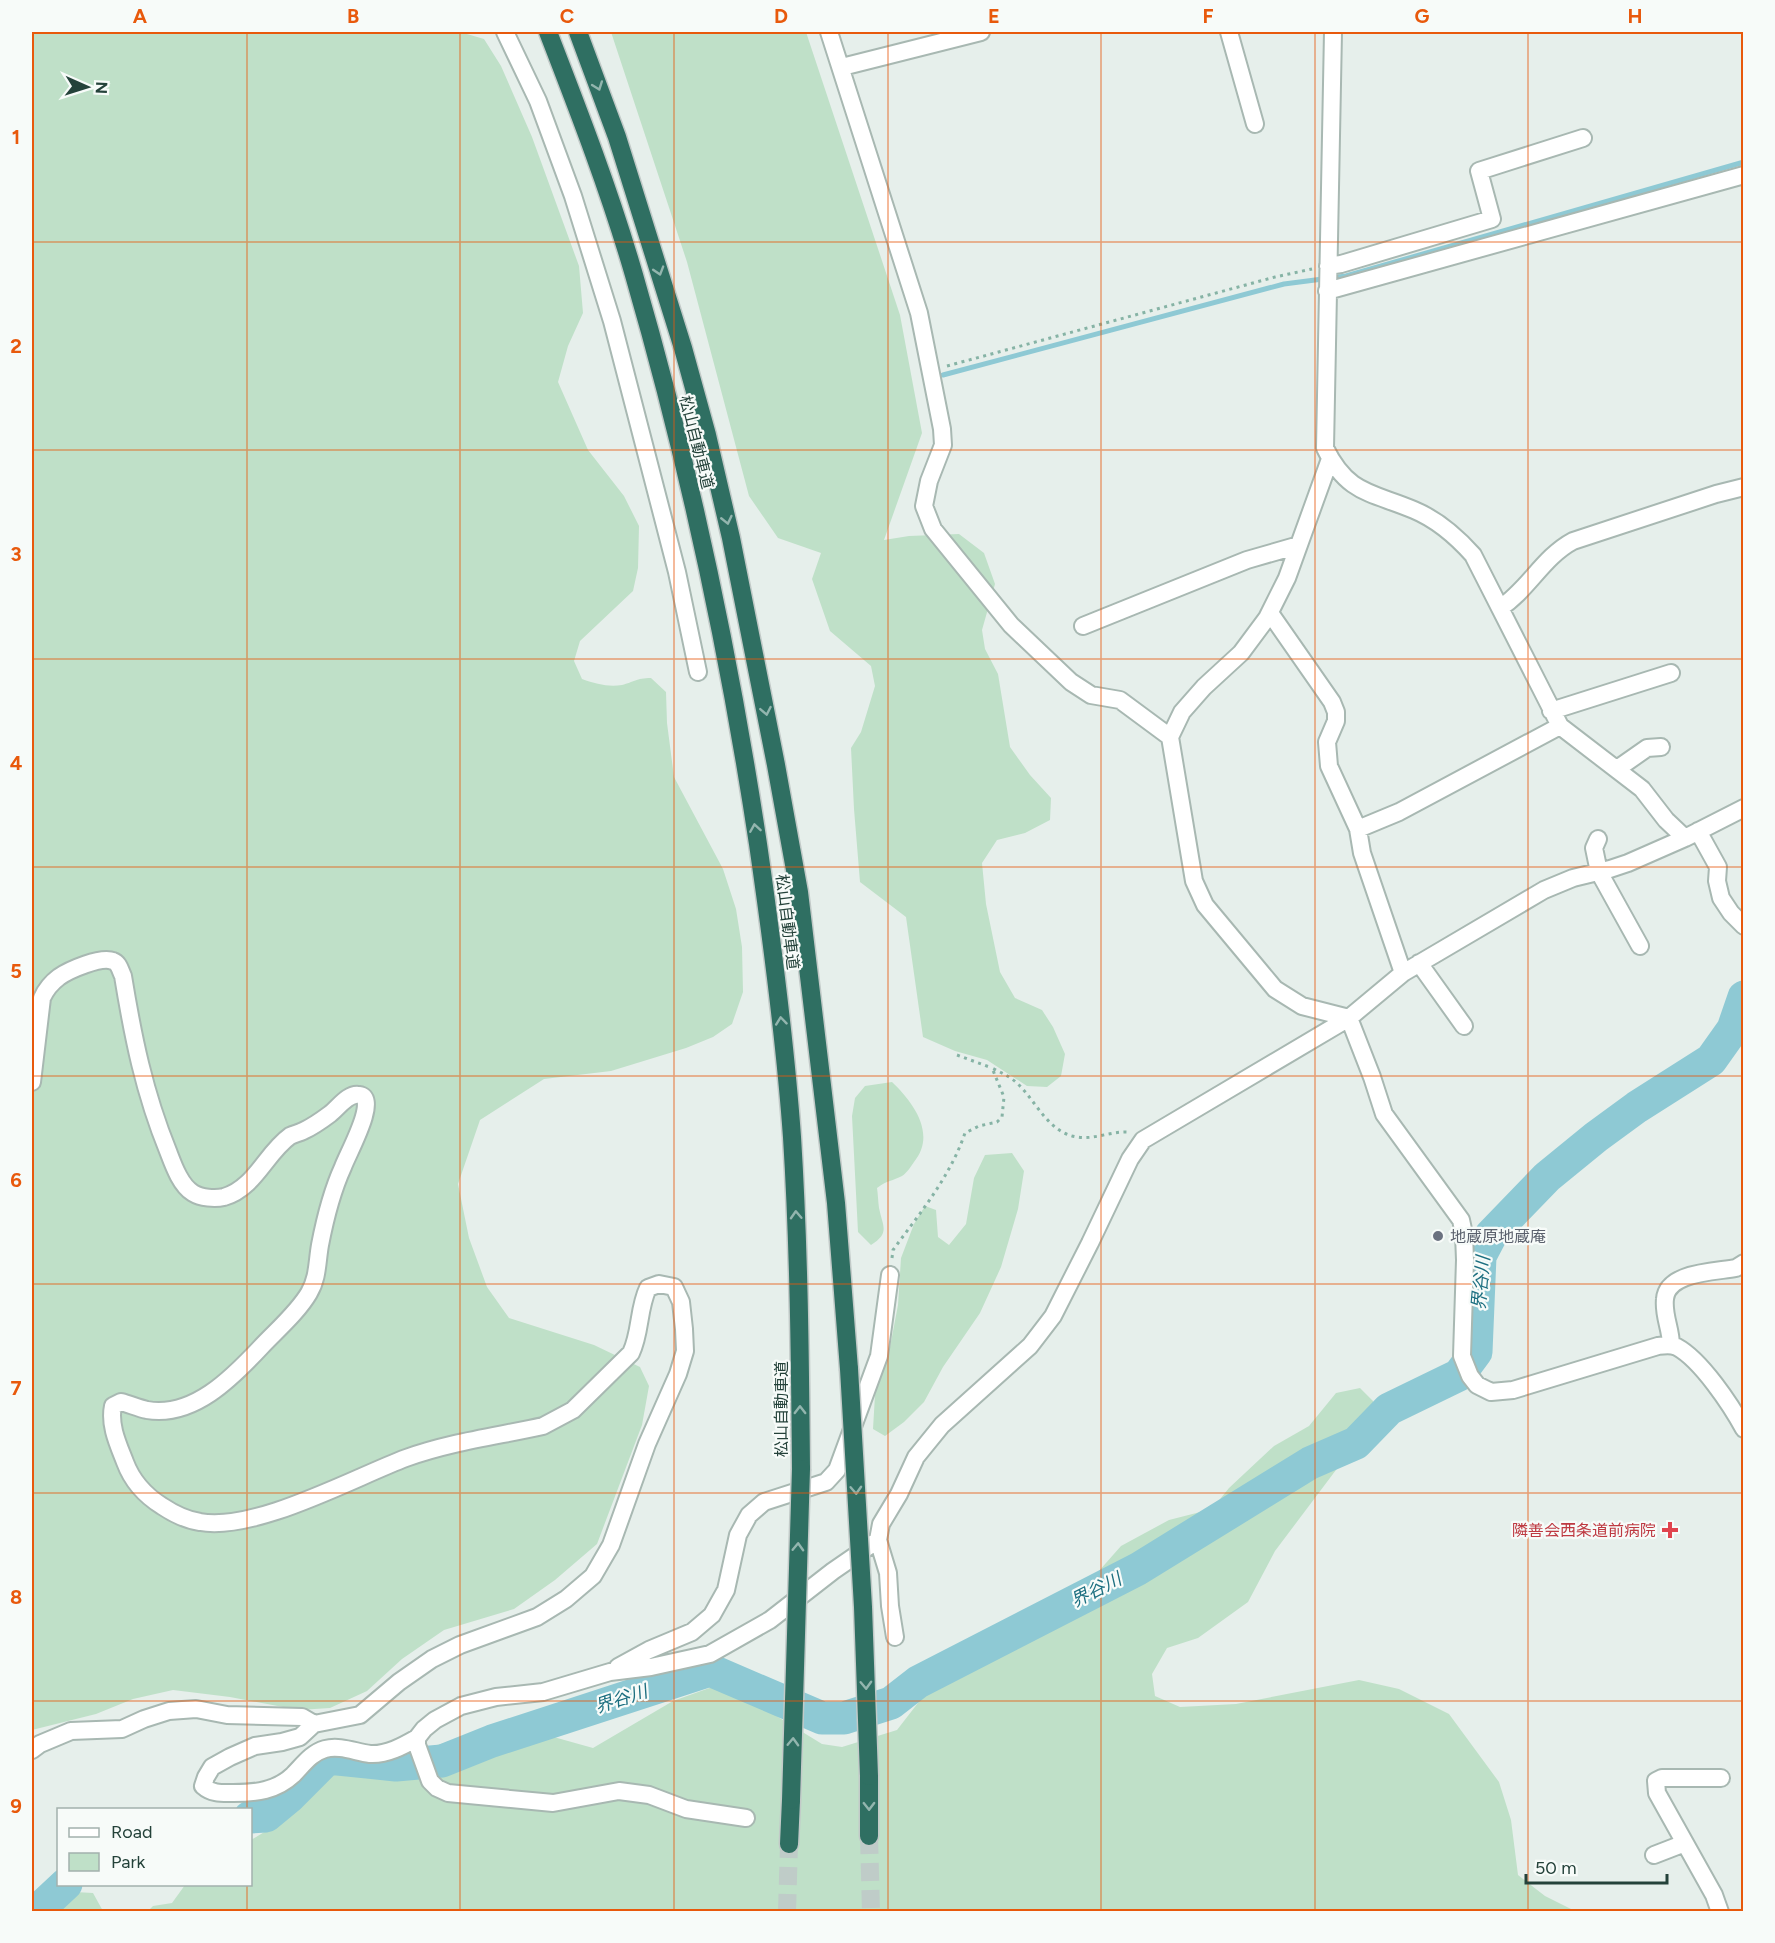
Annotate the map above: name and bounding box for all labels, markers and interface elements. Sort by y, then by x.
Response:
text: A [133,4,148,28]
text: B [347,4,359,28]
text: C [560,4,574,28]
text: D [774,4,788,28]
text: E [988,4,1000,28]
text: F [1202,4,1214,28]
text: G [1415,4,1430,28]
text: H [1628,4,1643,28]
north arrow [57,57,117,117]
one-way arrow [591,80,603,91]
text: N [92,81,111,94]
text: 1 [12,125,20,149]
one-way arrow [652,265,664,276]
text: 2 [10,334,22,358]
street label: 松山自動車道 [676,393,717,491]
one-way arrow [720,515,733,525]
text: 3 [10,542,22,566]
one-way arrow [759,706,772,716]
text: 4 [10,751,23,775]
one-way arrow [750,823,762,832]
street label: 松山自動車道 [772,873,803,971]
text: 5 [10,959,22,983]
one-way arrow [775,1017,788,1026]
text: 6 [10,1168,22,1192]
one-way arrow [790,1211,803,1220]
place label: 地蔵原地蔵庵 [1450,1227,1546,1246]
marker: 地蔵原地蔵庵 [1431,1229,1445,1243]
water label: 界谷川 [1468,1253,1494,1311]
street label: 松山自動車道 [772,1361,791,1457]
text: 7 [10,1376,22,1400]
one-way arrow [794,1406,806,1415]
one-way arrow [850,1486,863,1495]
place label: 隣善会西条道前病院 [1512,1521,1656,1540]
marker: 隣善会西条道前病院 [1661,1521,1679,1539]
one-way arrow [792,1542,805,1551]
water label: 界谷川 [1067,1567,1127,1612]
text: 8 [10,1585,22,1609]
water label: 界谷川 [592,1680,652,1718]
one-way arrow [859,1680,872,1689]
one-way arrow [786,1737,799,1746]
text: 9 [10,1794,22,1818]
one-way arrow [863,1801,875,1810]
legend [57,1808,252,1886]
text: Road [111,1821,152,1843]
scale bar [1526,1847,1667,1885]
text: Park [111,1851,146,1873]
text: 50 m [1535,1857,1577,1879]

